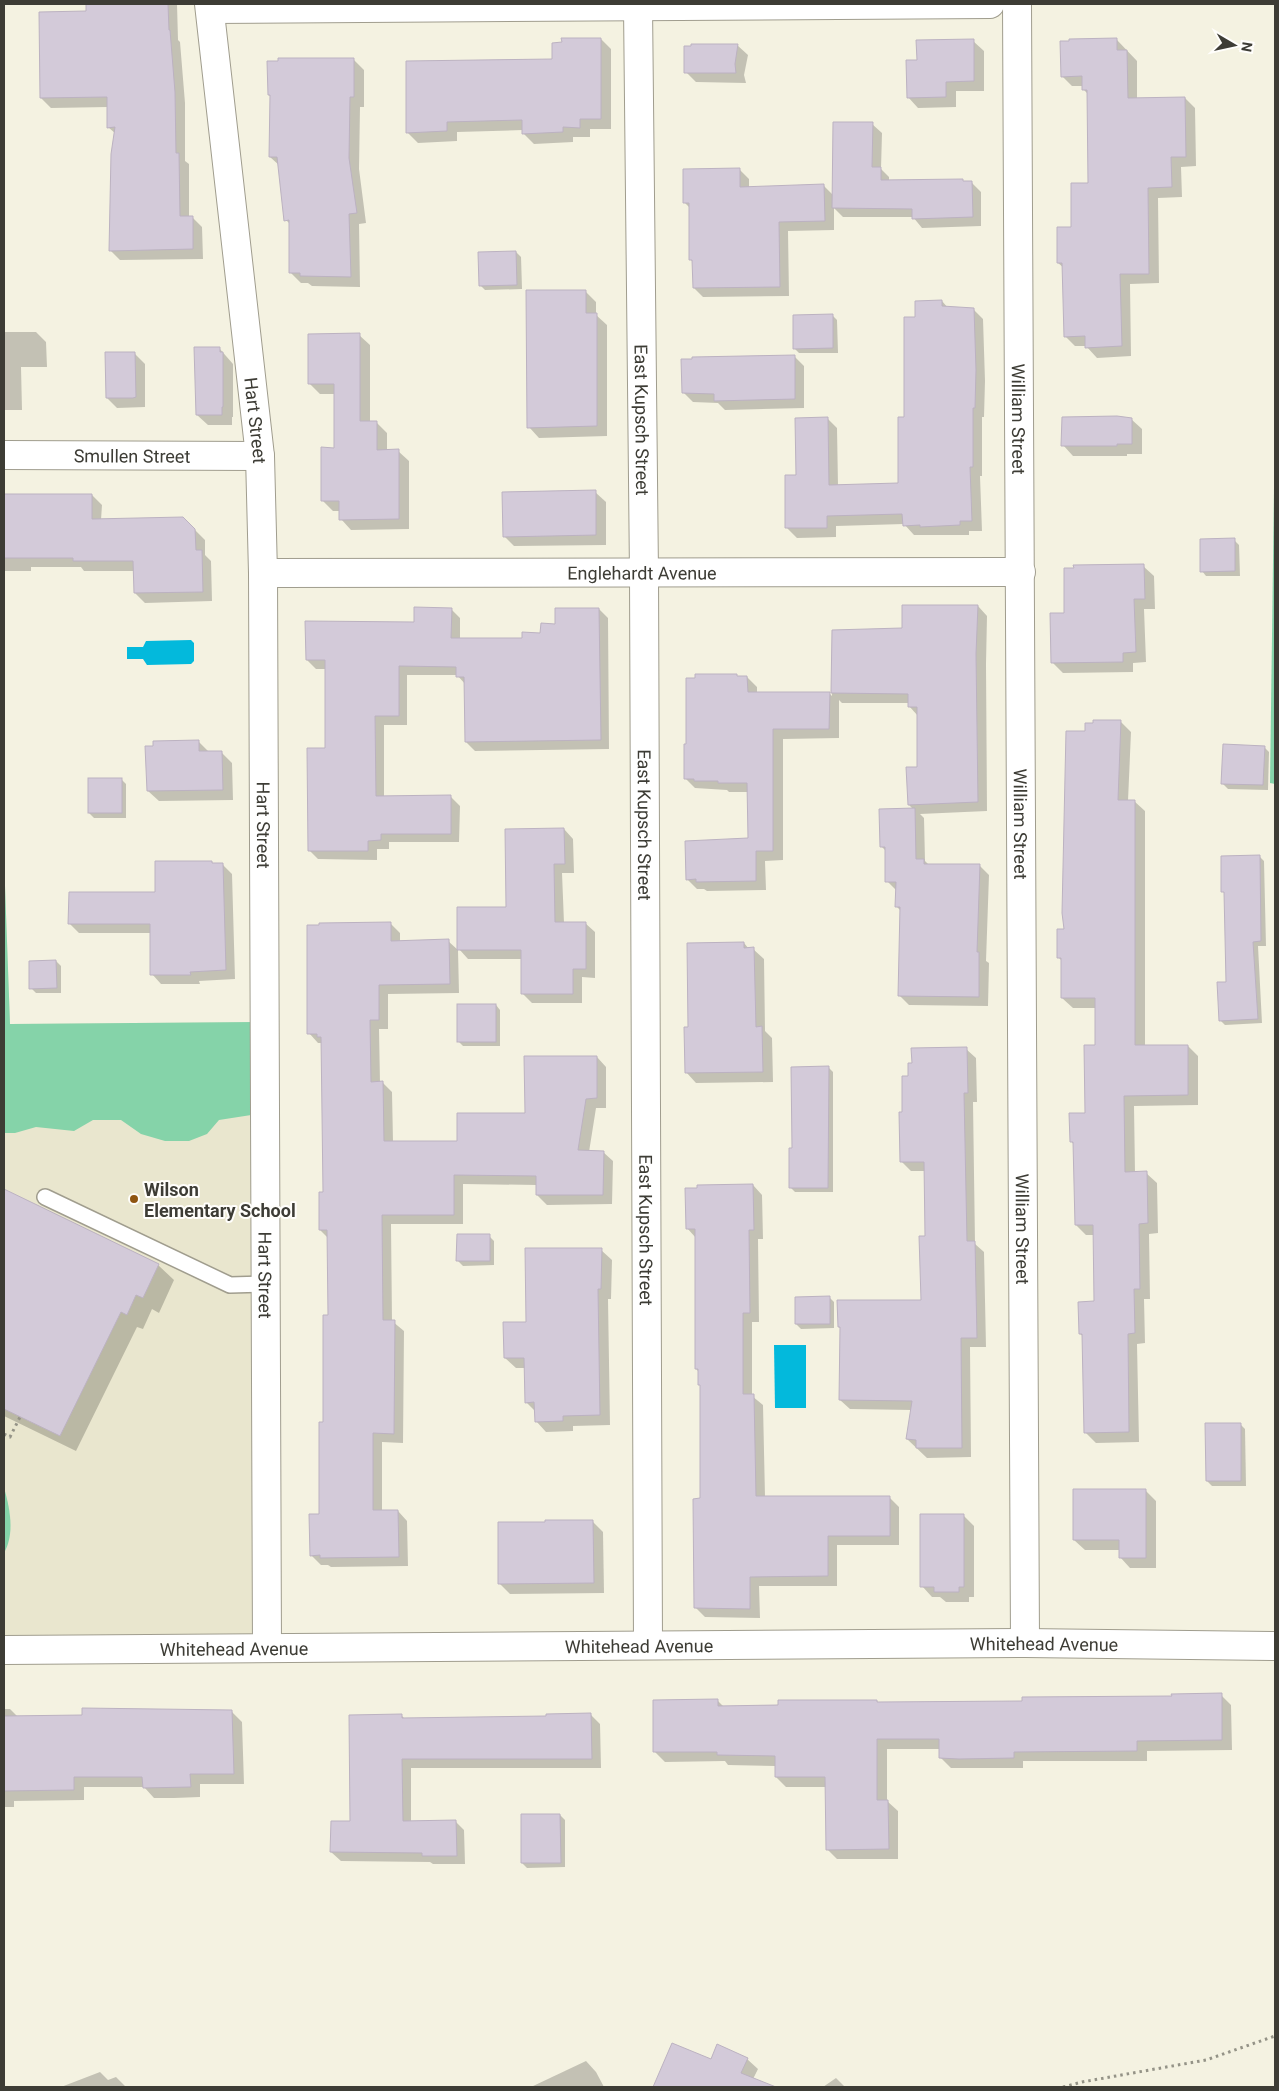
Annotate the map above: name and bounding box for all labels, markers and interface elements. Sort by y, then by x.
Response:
north arrow [1209,20,1259,70]
text: N [1238,41,1256,53]
street label: East Kupsch Street [631,344,654,496]
street label: William Street [1008,363,1030,475]
street label: Hart Street [241,376,271,464]
street label: Smullen Street [74,445,190,466]
street label: Englehardt Avenue [567,562,717,583]
street label: East Kupsch Street [634,749,656,901]
street label: William Street [1010,768,1032,880]
street label: Hart Street [253,782,275,869]
street label: East Kupsch Street [636,1154,657,1306]
street label: William Street [1012,1173,1034,1285]
place label: Wilson Elementary School [144,1179,296,1221]
marker: Wilson Elementary School [128,1193,140,1205]
street label: Hart Street [255,1232,276,1319]
street label: Whitehead Avenue [970,1632,1118,1655]
street label: Whitehead Avenue [565,1635,713,1657]
street label: Whitehead Avenue [160,1637,308,1659]

